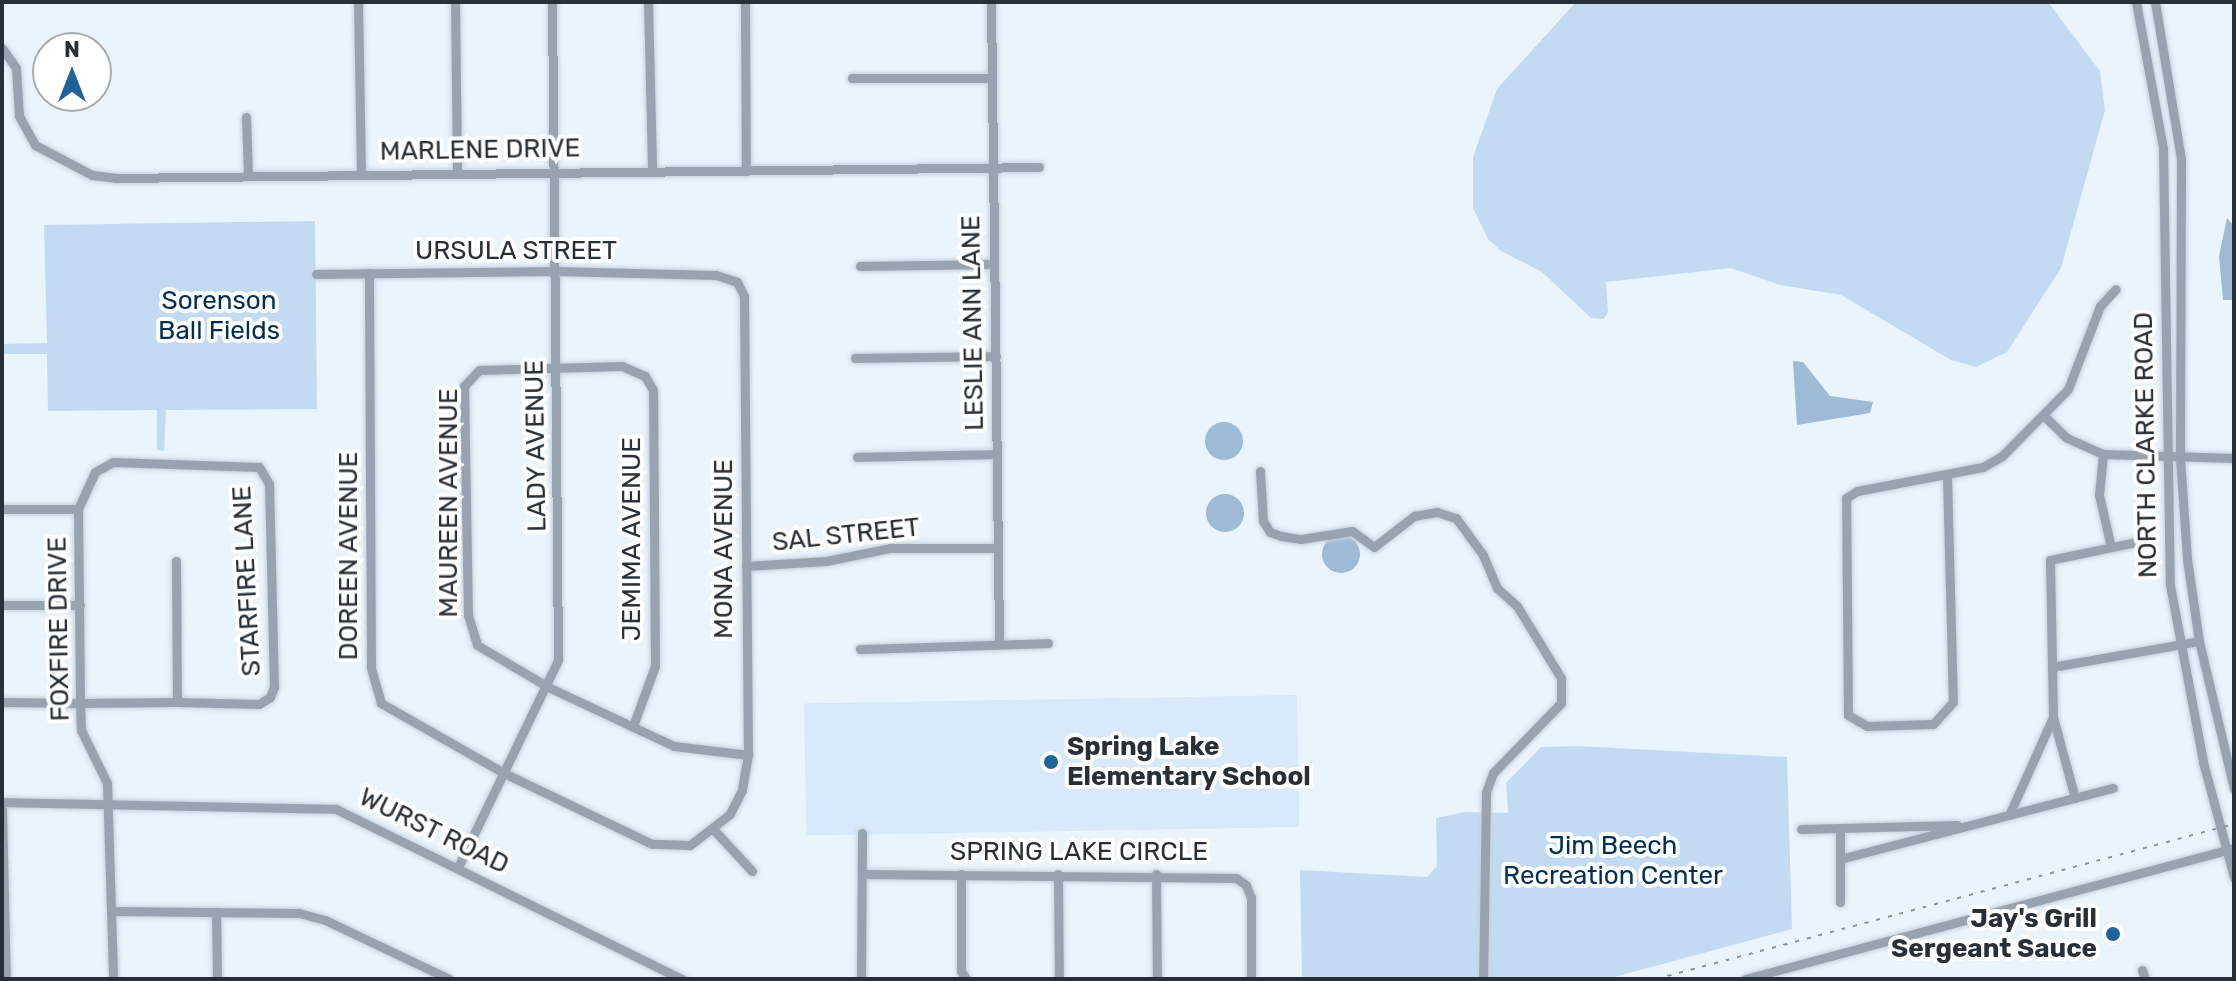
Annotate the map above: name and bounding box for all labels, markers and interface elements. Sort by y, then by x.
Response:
north arrow [32,32,112,112]
text: N [64,36,80,63]
street label: MARLENE DRIVE [379,133,581,167]
street label: LESLIE ANN LANE [956,215,990,431]
street label: URSULA STREET [415,235,617,267]
park label: Sorenson Ball Fields [158,285,280,346]
street label: NORTH CLARKE ROAD [2128,312,2164,578]
street label: LADY AVENUE [519,359,553,533]
street label: MAUREEN AVENUE [433,388,465,618]
street label: JEMIMA AVENUE [616,436,648,642]
street label: DOREEN AVENUE [333,451,365,661]
street label: MONA AVENUE [708,458,740,640]
street label: STARFIRE LANE [226,485,268,677]
street label: SAL STREET [770,512,922,558]
street label: FOXFIRE DRIVE [42,536,76,722]
place label: Spring Lake Elementary School [1067,731,1311,792]
marker: Spring Lake Elementary School [1042,753,1060,771]
street label: WURST ROAD [354,781,514,881]
park label: Jim Beech Recreation Center [1503,830,1723,892]
street label: SPRING LAKE CIRCLE [950,836,1208,868]
place label: Jay's Grill Sergeant Sauce [1891,903,2097,964]
marker: Jay's Grill Sergeant Sauce [2104,925,2122,943]

